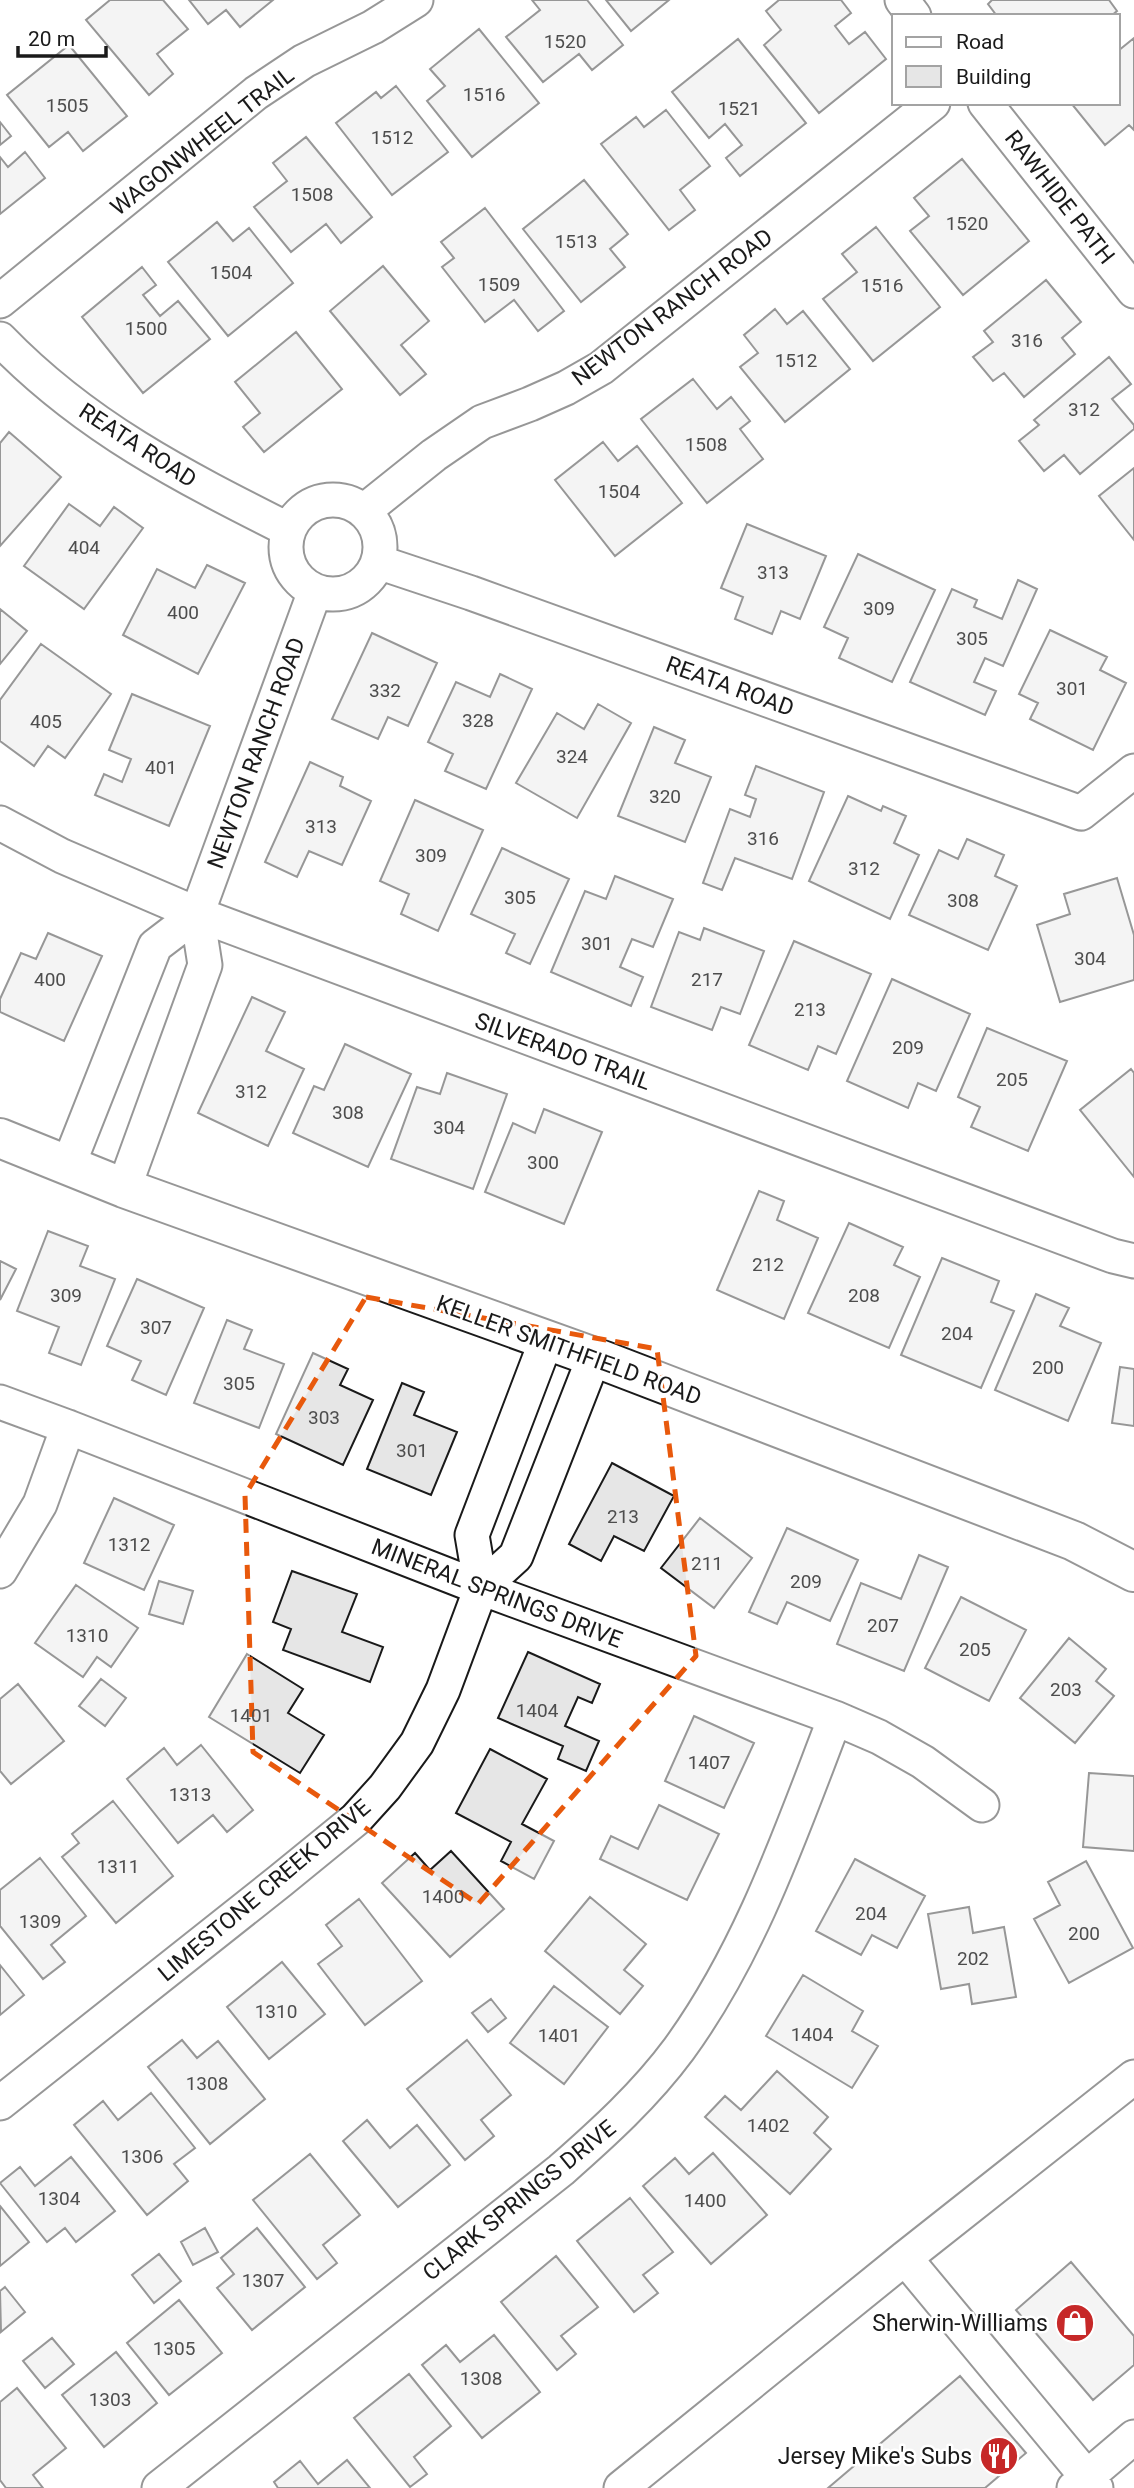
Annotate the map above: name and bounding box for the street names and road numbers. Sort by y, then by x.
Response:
street label: WAGONWHEEL TRAIL [105,62,299,221]
street label: RAWHIDE PATH [999,125,1120,269]
street label: NEWTON RANCH ROAD [567,223,778,392]
street label: REATA ROAD [74,398,201,493]
street label: NEWTON RANCH ROAD [202,634,311,872]
street label: REATA ROAD [662,651,798,722]
street label: SILVERADO TRAIL [471,1007,654,1096]
street label: KELLER SMITHFIELD ROAD [433,1290,705,1411]
street label: MINERAL SPRINGS DRIVE [368,1533,626,1654]
street label: LIMESTONE CREEK DRIVE [153,1794,376,1987]
street label: CLARK SPRINGS DRIVE [418,2114,621,2286]

